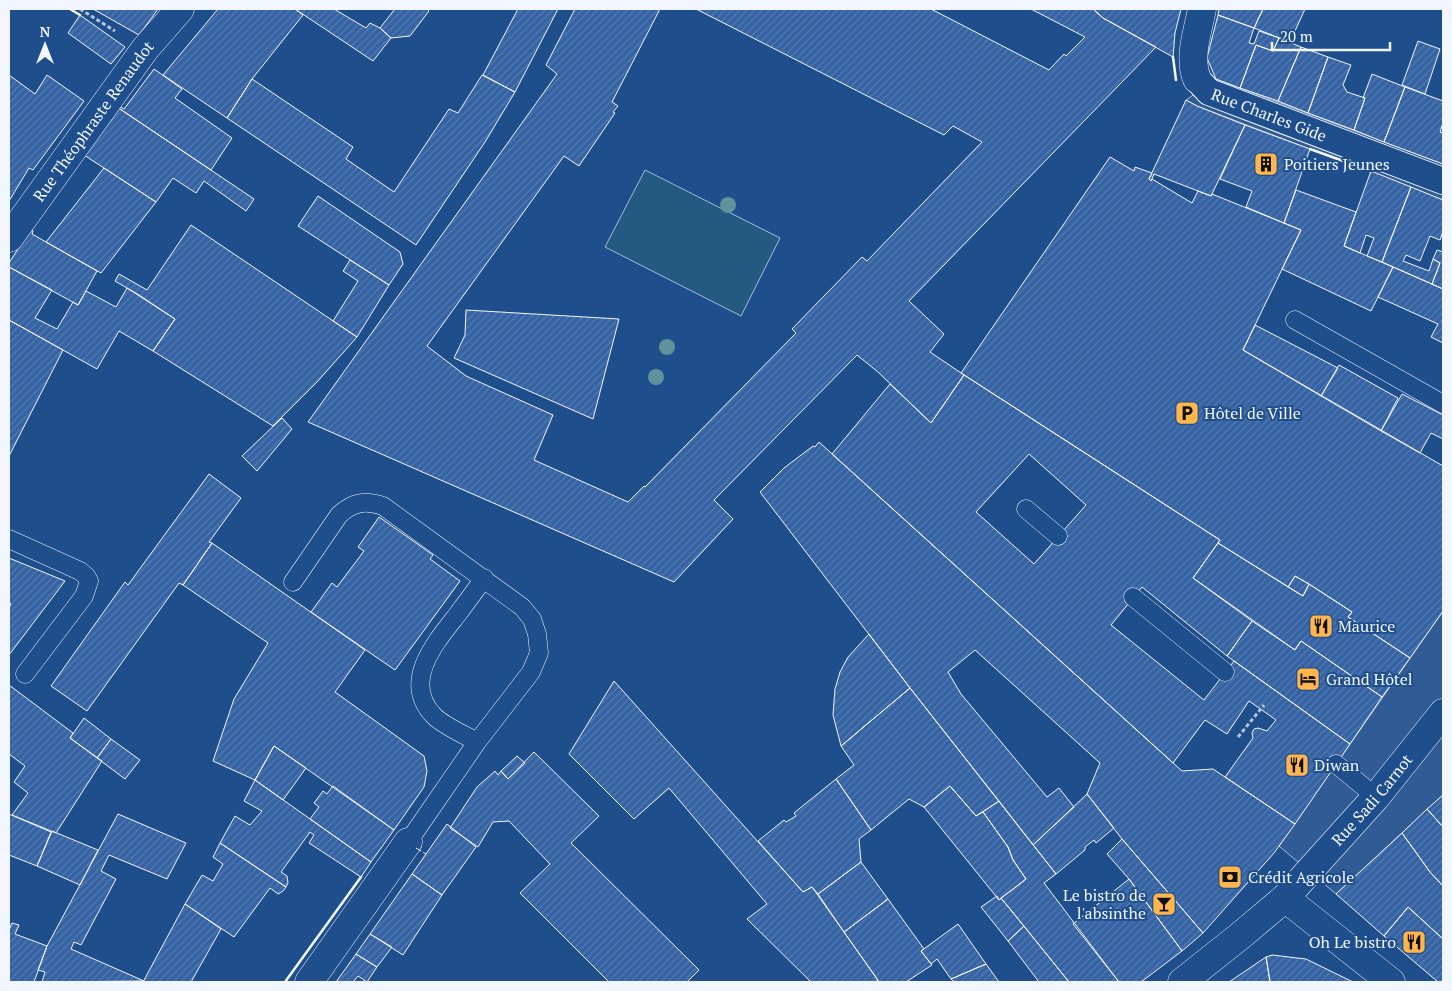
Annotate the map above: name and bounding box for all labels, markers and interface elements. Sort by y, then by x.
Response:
north arrow [20,20,70,70]
scale bar [1272,20,1390,52]
text: N [40,22,51,41]
text: 20 m [1280,26,1313,46]
street label: Rue Théophraste Renaudot [28,36,158,206]
street label: Rue Charles Gide [1208,83,1330,147]
building icon: Poitiers Jeunes [1253,151,1279,177]
place label: Poitiers Jeunes [1284,153,1390,175]
parking icon: Hôtel de Ville [1174,400,1200,426]
place label: Hôtel de Ville [1204,402,1301,424]
restaurant icon: Maurice [1308,613,1334,639]
place label: Maurice [1338,615,1395,637]
hotel icon: Grand Hôtel [1295,666,1321,692]
place label: Grand Hôtel [1326,668,1413,690]
street label: Rue Sadi Carnot [1326,749,1417,850]
restaurant icon: Diwan [1284,752,1310,778]
place label: Diwan [1314,754,1360,776]
bank icon: Crédit Agricole [1217,864,1243,890]
place label: Crédit Agricole [1248,866,1354,888]
place label: Le bistro de l'absinthe [1063,884,1146,924]
bar icon: Le bistro de l'absinthe [1151,891,1177,917]
restaurant icon: Oh Le bistro [1401,929,1427,955]
place label: Oh Le bistro [1309,931,1396,953]

